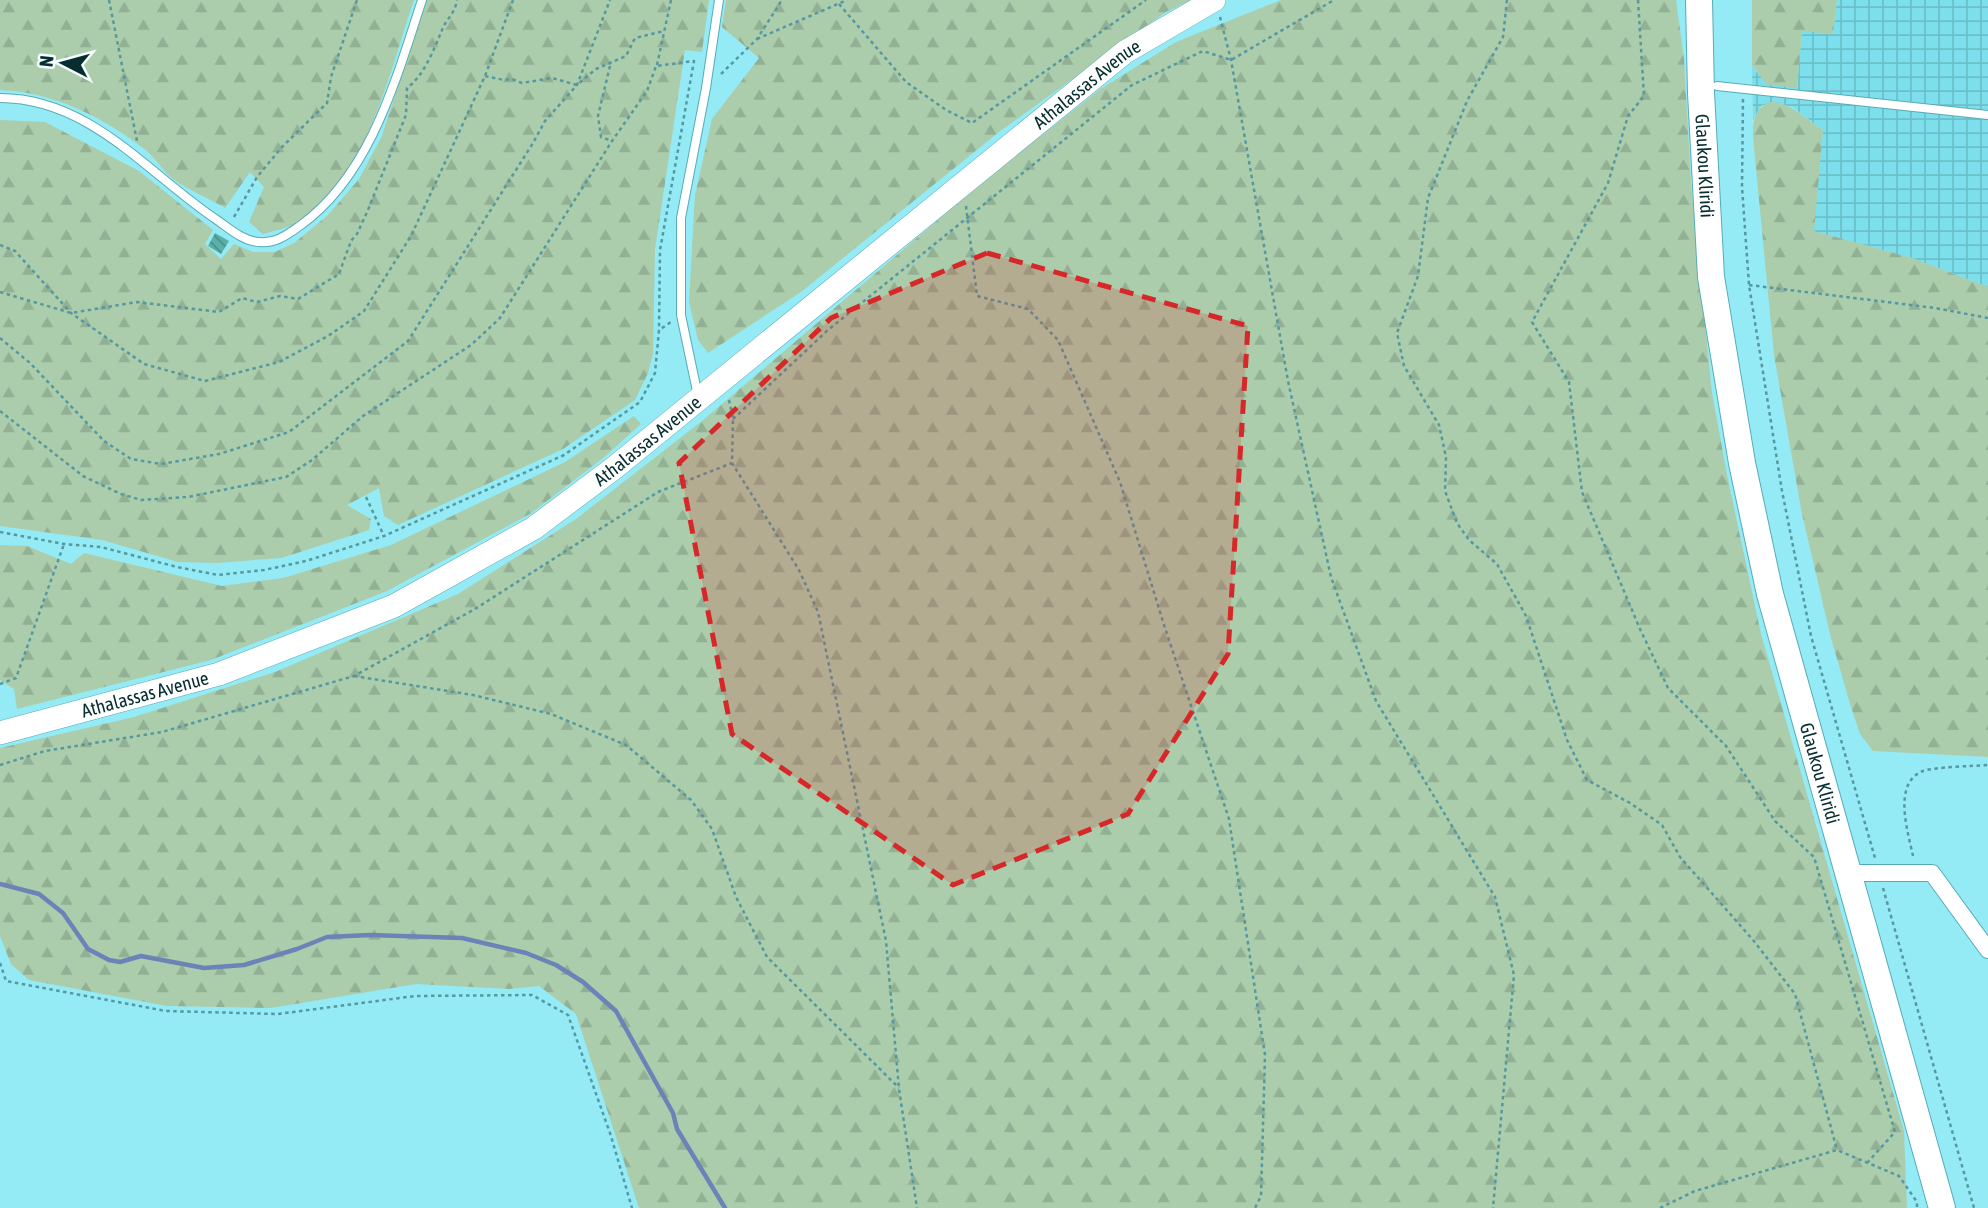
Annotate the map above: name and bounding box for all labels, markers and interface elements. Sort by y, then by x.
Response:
north arrow [28,28,98,98]
street label: Athalassas Avenue [1029,35,1144,133]
text: N [35,54,58,68]
street label: Glaukou Kliridi [1691,113,1719,218]
street label: Athalassas Avenue [590,391,705,490]
street label: Athalassas Avenue [79,666,211,722]
street label: Glaukou Kliridi [1796,720,1845,826]

